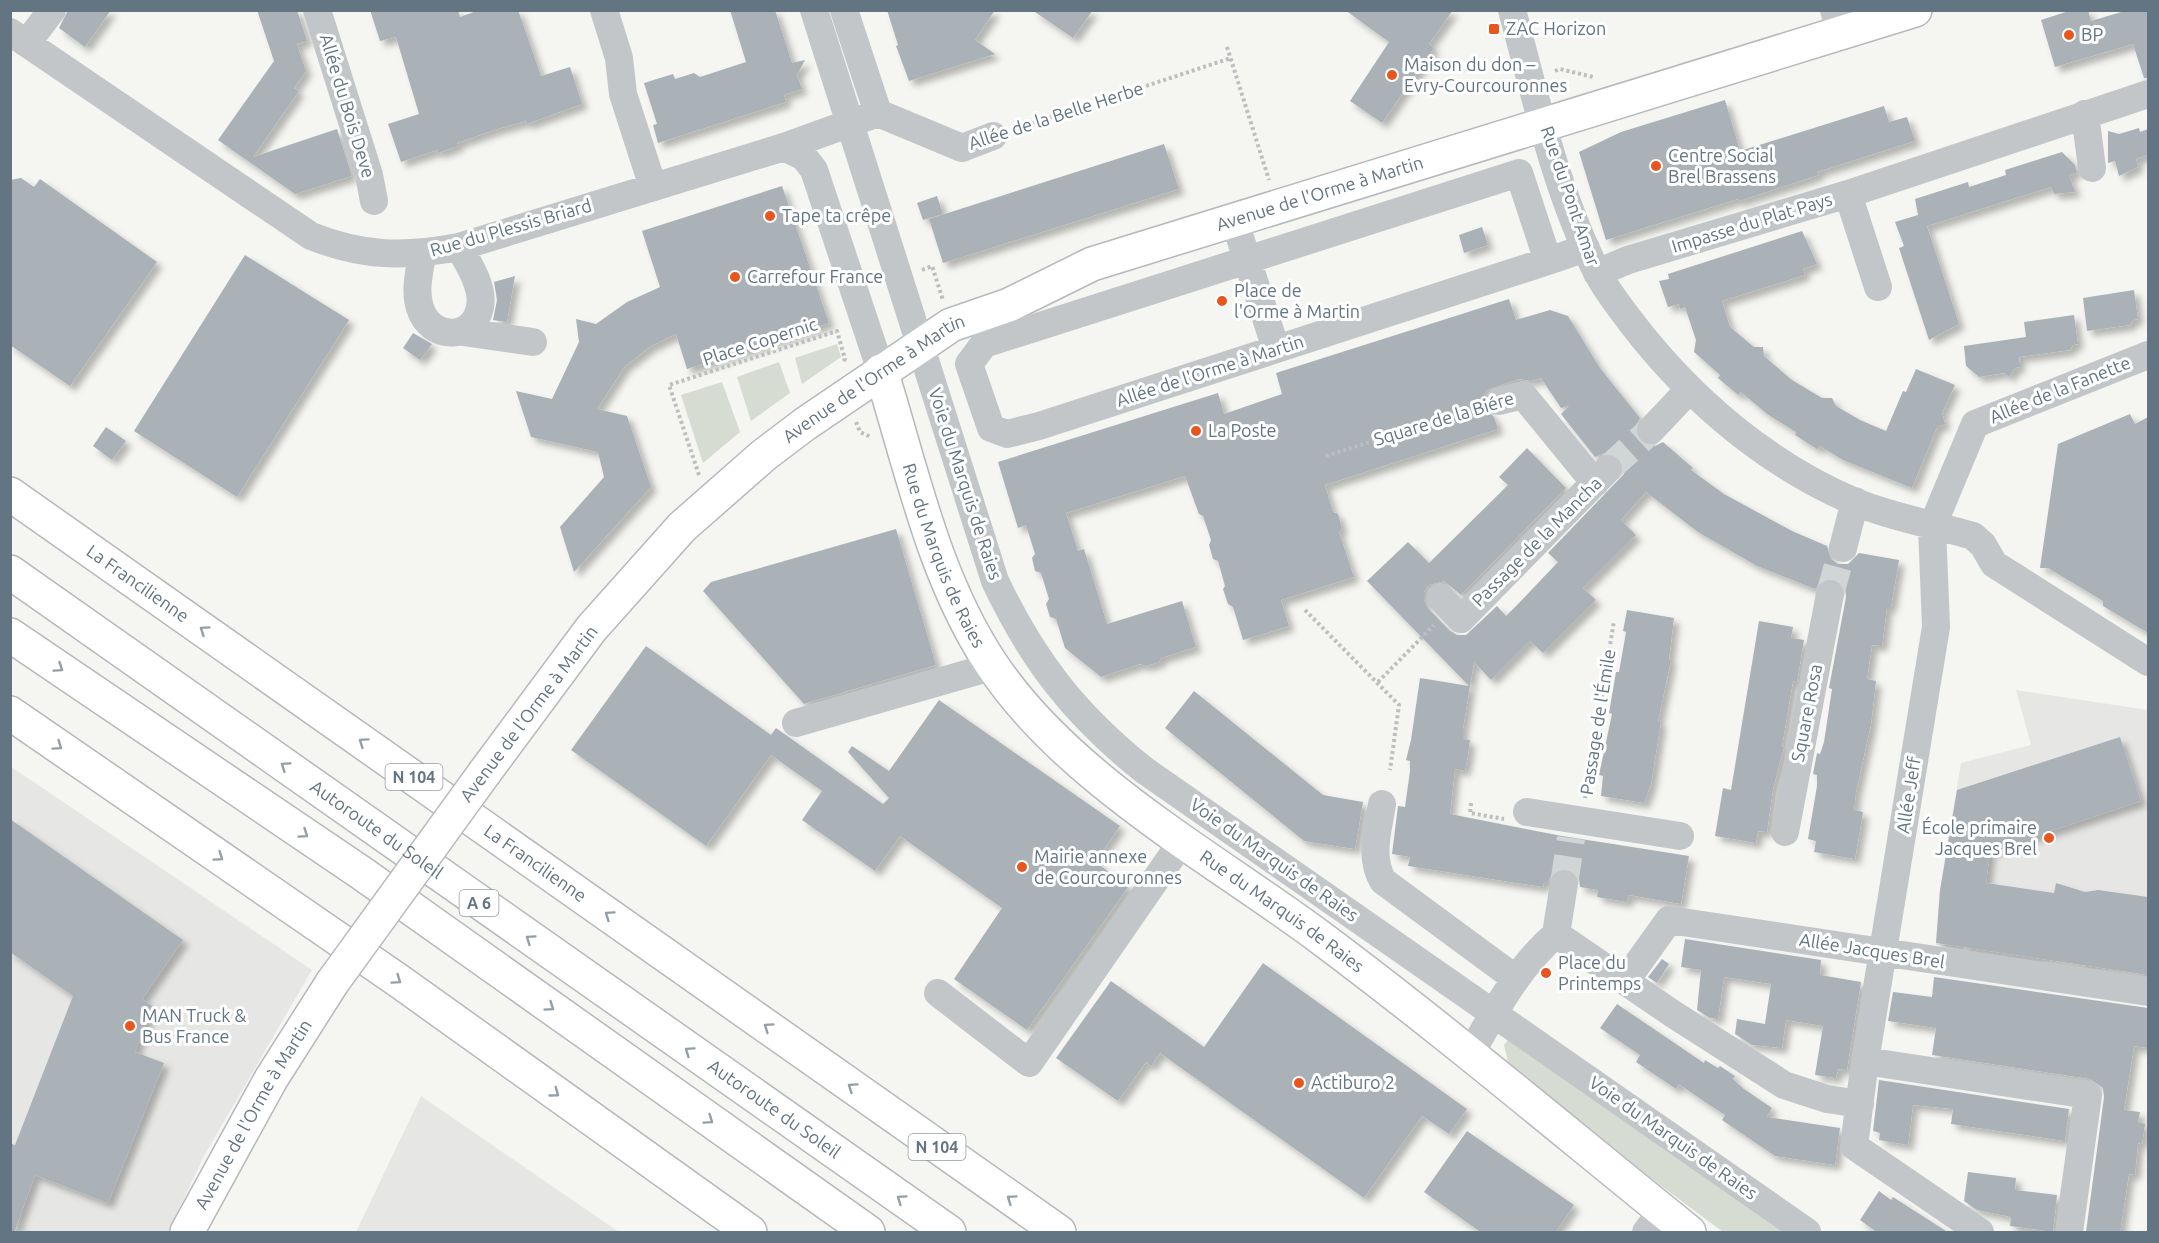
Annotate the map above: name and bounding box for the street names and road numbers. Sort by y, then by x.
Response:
street label: Allée du Bois Deve [317,31,379,180]
street label: Allée de la Belle Herbe [966,77,1146,153]
street label: Rue du Pont Amar [1538,123,1604,268]
street label: Avenue de l'Orme à Martin [1214,151,1425,234]
street label: Impasse du Plat Pays [1669,188,1835,256]
street label: Rue du Plessis Briard [428,194,594,260]
street label: Avenue de l'Orme à Martin [778,310,967,446]
street label: Place Copernic [700,313,819,369]
street label: Allée de l'Orme à Martin [1114,330,1306,410]
street label: Allée de la Fanette [1986,352,2133,426]
street label: Voie du Marquis de Raies [925,385,1007,582]
street label: Square de la Biére [1371,387,1516,449]
street label: Rue du Marquis de Raies [900,461,990,651]
street label: Passage de la Mancha [1467,472,1605,610]
street label: La Francilienne [83,540,193,626]
street label: Avenue de l'Orme à Martin [455,621,601,805]
street label: Passage de l'Émile [1575,647,1618,796]
street label: Square Rosa [1787,662,1825,763]
street label: Allée Jeff [1892,755,1924,835]
road number: N 104 [386,764,442,790]
street label: Autoroute du Soleil [307,775,447,882]
street label: Voie du Marquis de Raies [1187,793,1363,925]
street label: La Francilienne [481,820,591,905]
street label: Rue du Marquis de Raies [1196,846,1368,976]
road number: A 6 [460,890,498,916]
street label: Allée Jacques Brel [1798,929,1947,971]
street label: Avenue de l'Orme à Martin [190,1016,315,1212]
street label: Autoroute du Soleil [705,1055,845,1162]
street label: Voie du Marquis de Raies [1586,1071,1762,1203]
road number: N 104 [908,1134,966,1160]

